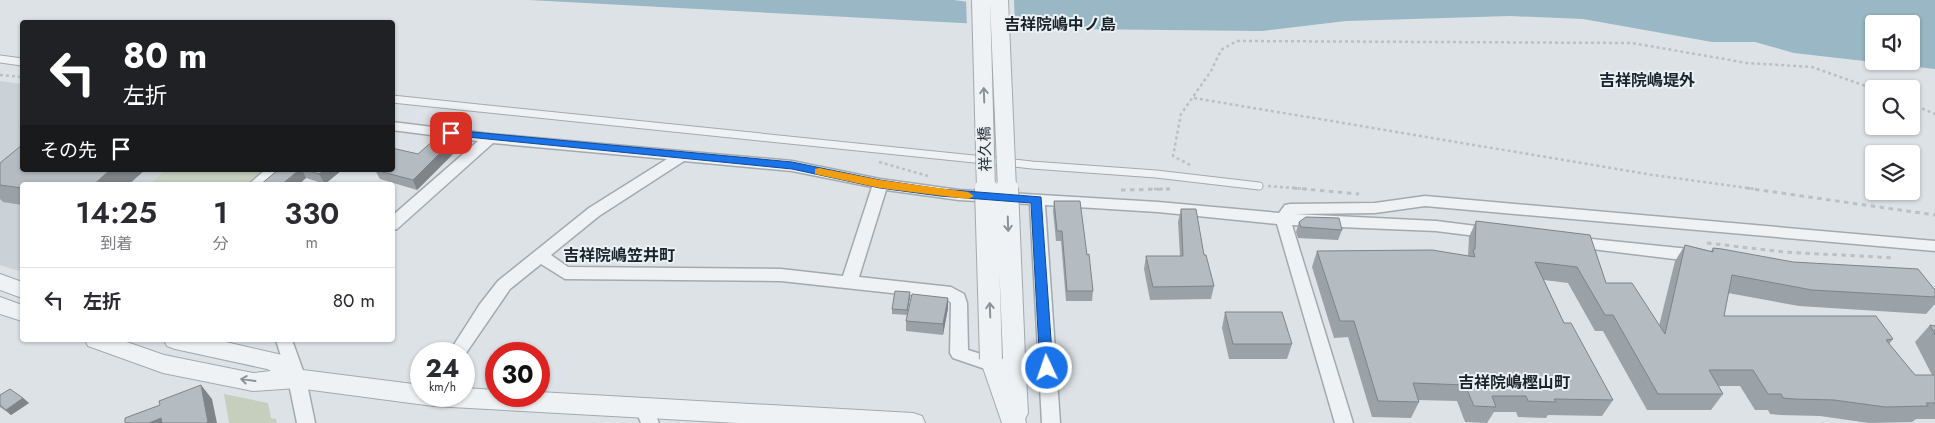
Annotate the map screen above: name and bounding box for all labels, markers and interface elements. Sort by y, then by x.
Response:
district label: 吉祥院嶋中ノ島 [1004,13,1116,36]
map controls [1865,15,1920,200]
button: sound [1865,15,1920,70]
text: 80 m [123,31,207,81]
icon: left [40,40,105,105]
district label: 吉祥院嶋堤外 [1599,69,1696,92]
text: 左折 [123,79,167,111]
button: search [1865,80,1920,135]
one-way arrow [979,87,989,104]
pin [430,112,472,154]
icon: arrive [437,119,465,147]
street label: 祥久橋 [973,126,997,172]
icon: arrive [107,135,135,163]
text: その先 [40,137,97,164]
button: layers [1865,145,1920,200]
text: 14:25 [76,191,157,234]
text: 1 [213,191,228,234]
text: 330 [284,192,339,235]
one-way arrow [1004,215,1013,231]
text: m [306,231,318,254]
text: 到着 [100,232,132,255]
text: 分 [213,232,229,255]
district label: 吉祥院嶋笠井町 [563,244,675,267]
icon: left [40,286,68,314]
text: 80 m [333,287,375,314]
text: 左折 [83,288,121,315]
one-way arrow [985,302,994,318]
position arrow [1020,341,1072,393]
speed limit sign: 30 [485,342,550,407]
text: 24 [426,350,459,386]
district label: 吉祥院嶋樫山町 [1458,371,1570,394]
one-way arrow [241,375,257,385]
text: km/h [429,378,456,396]

